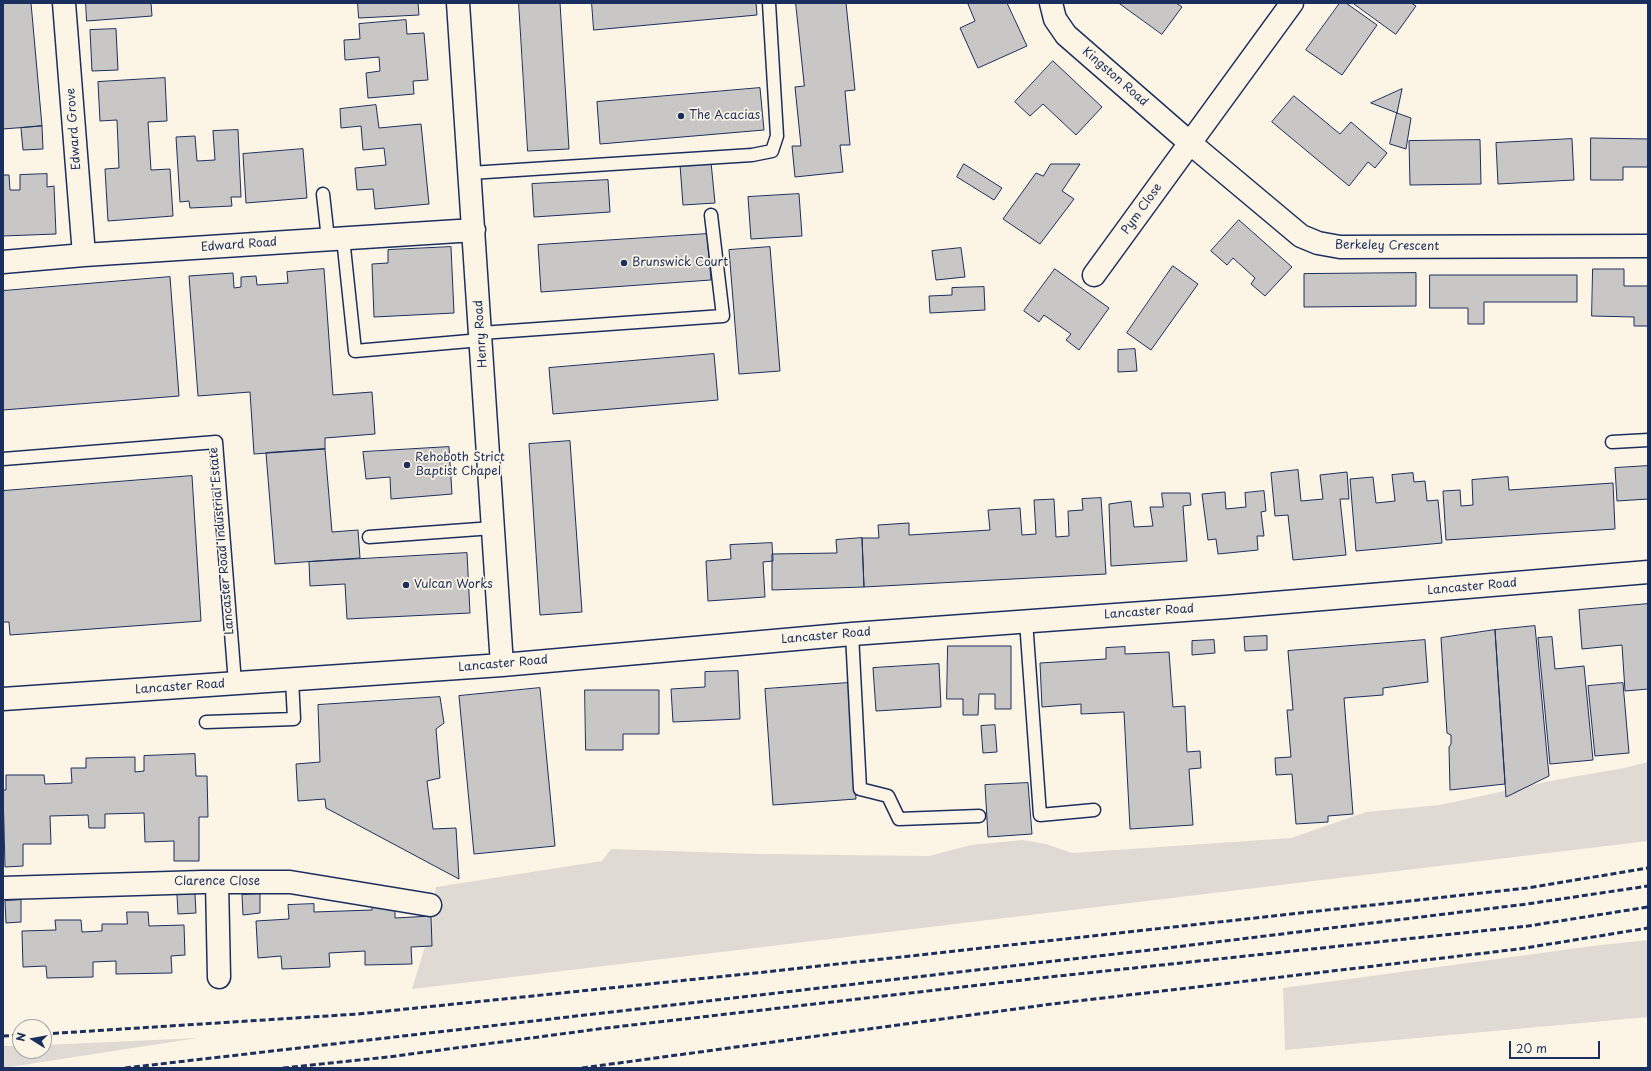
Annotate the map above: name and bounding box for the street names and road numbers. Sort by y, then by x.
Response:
street label: Kingston Road [1079,45,1151,109]
street label: Edward Grove [64,87,84,171]
street label: Pym Close [1119,181,1165,237]
street label: Edward Road [200,235,278,255]
street label: Berkeley Crescent [1335,238,1439,254]
street label: Henry Road [471,300,491,368]
street label: Lancaster Road Industrial Estate [207,447,237,635]
street label: Lancaster Road [1427,576,1517,598]
street label: Lancaster Road [1104,602,1194,622]
street label: Lancaster Road [781,625,871,647]
street label: Lancaster Road [458,653,548,675]
street label: Lancaster Road [135,677,225,697]
street label: Clarence Close [174,875,260,889]

